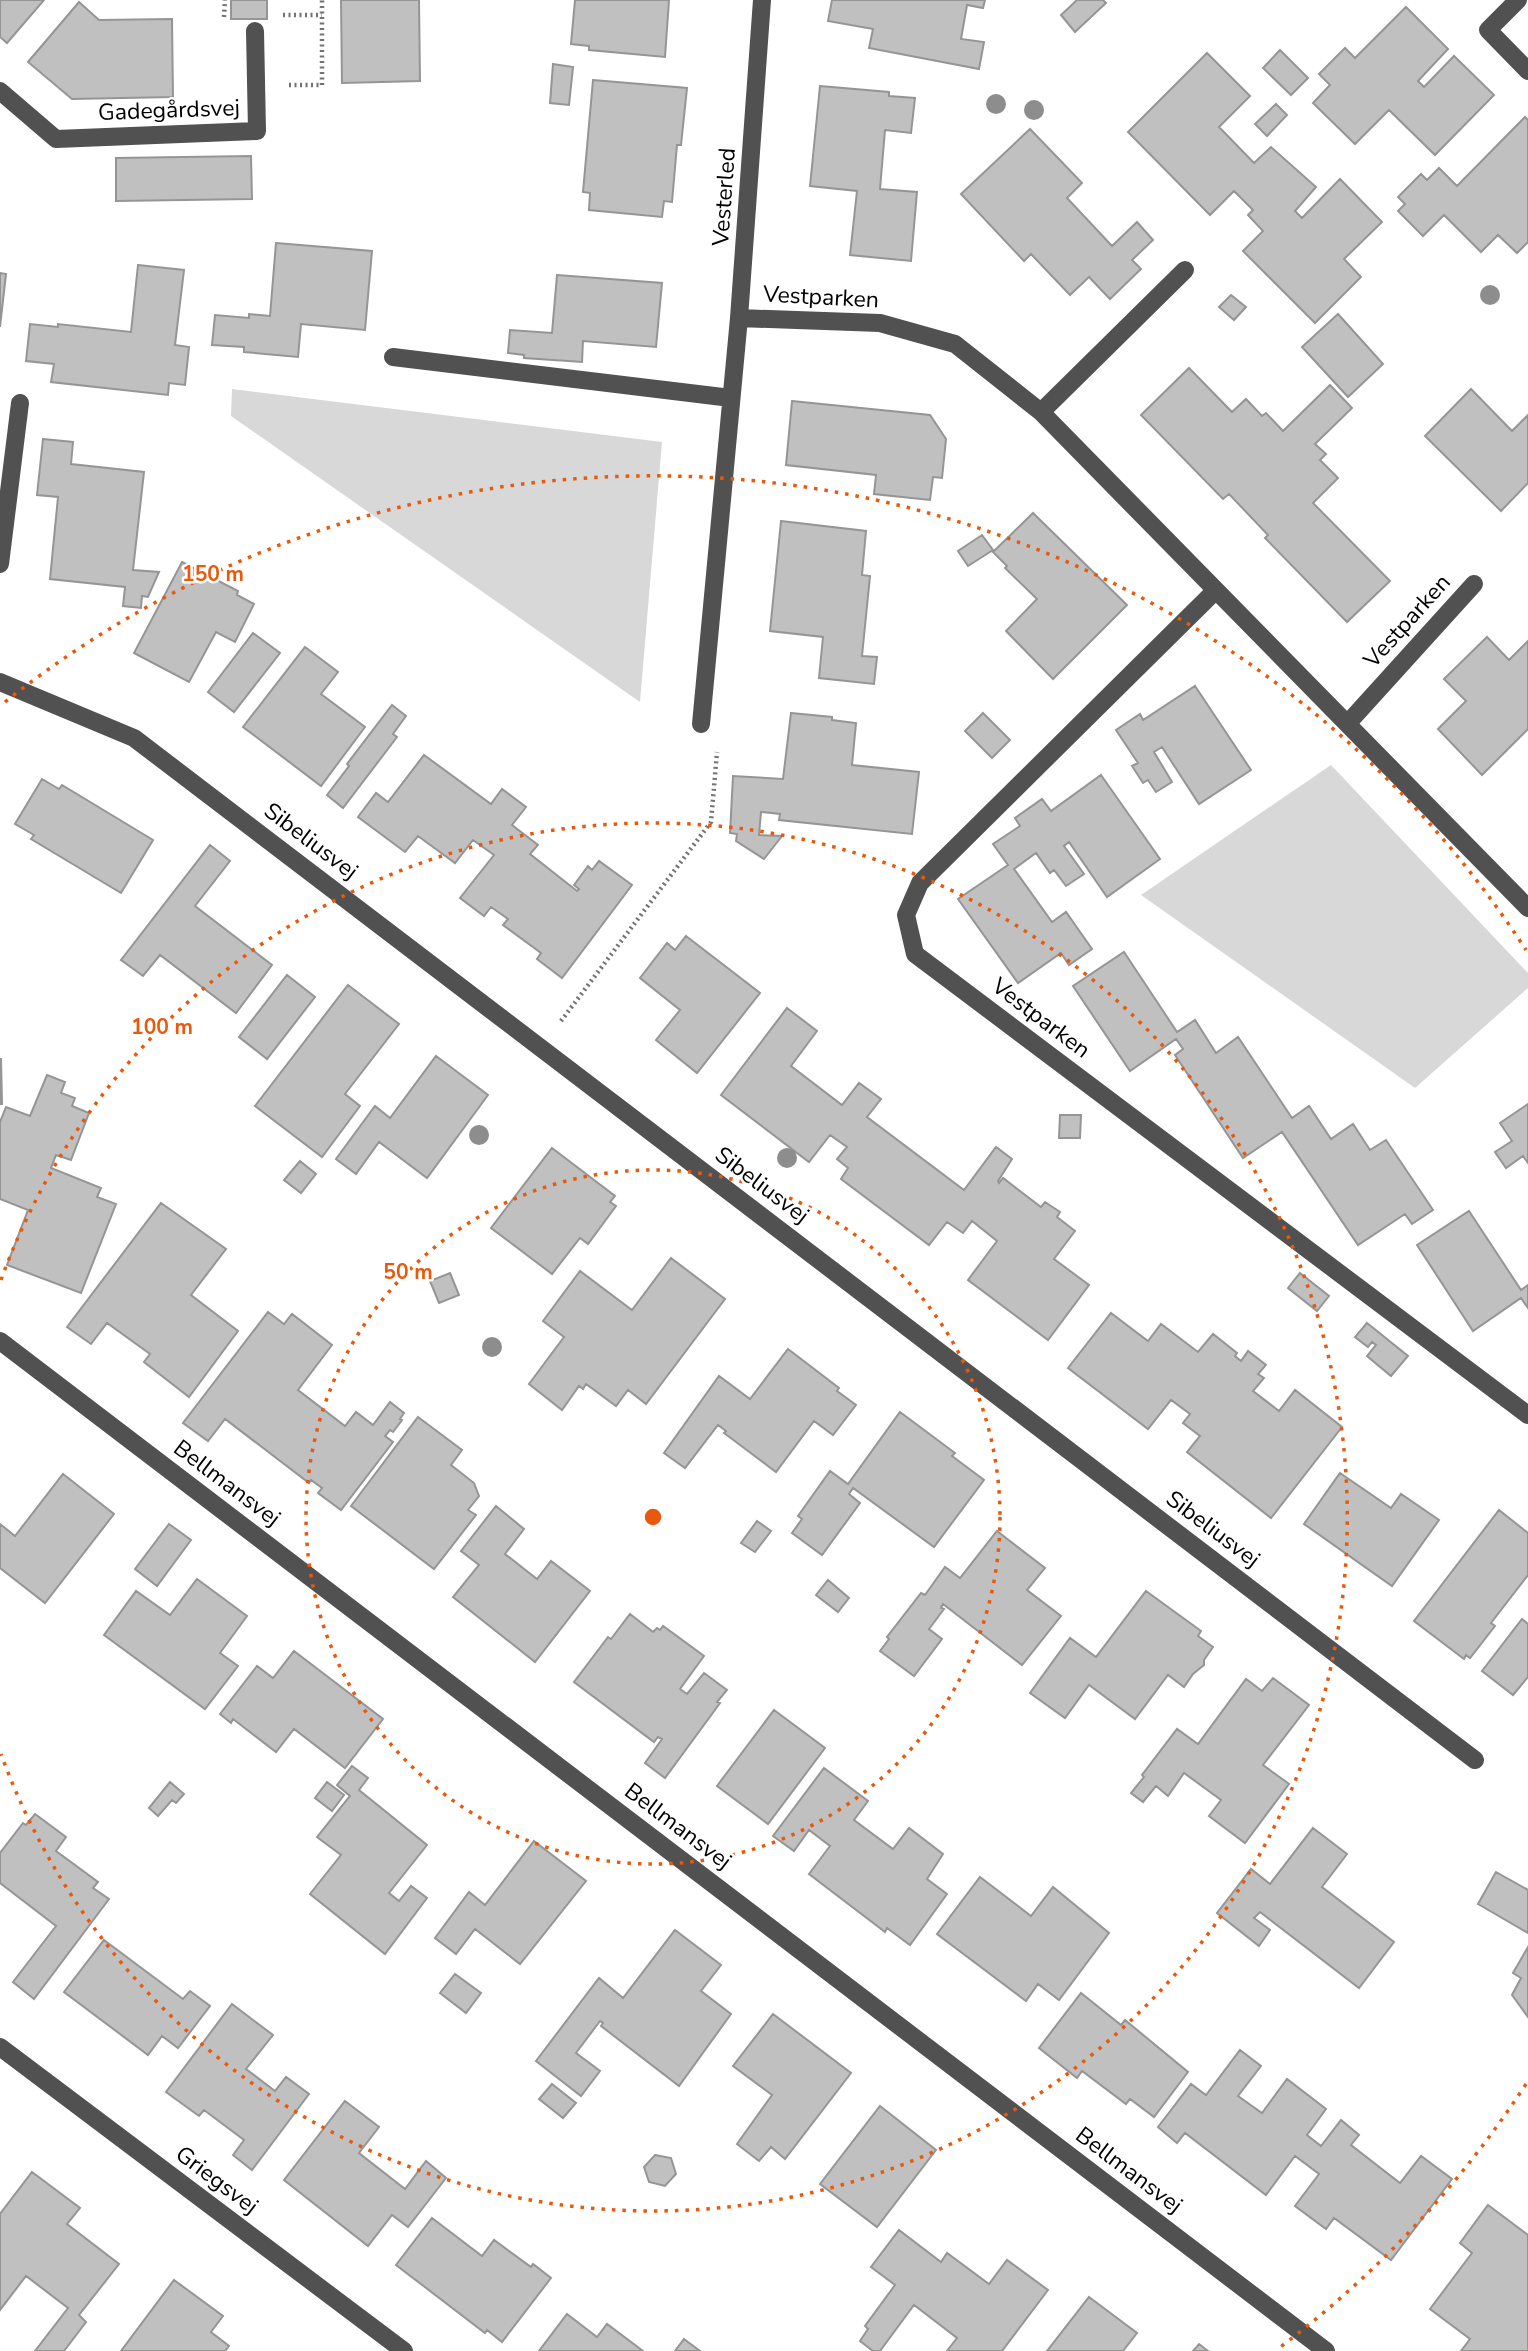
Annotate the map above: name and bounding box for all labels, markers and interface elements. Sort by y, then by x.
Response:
street label: Gadegårdsvej [98,92,240,128]
street label: Vesterled [705,147,743,248]
street label: Vestparken [761,278,880,316]
text: 150 m [182,560,244,588]
street label: Vestparken [1356,567,1457,675]
street label: Sibeliusvej [258,795,364,887]
street label: Vestparken [985,970,1097,1065]
text: 100 m [131,1013,193,1041]
street label: Sibeliusvej [709,1139,815,1231]
text: 50 m [383,1258,433,1286]
street label: Bellmansvej [167,1433,287,1533]
street label: Sibeliusvej [1160,1483,1266,1575]
centre of rings [641,1505,665,1529]
street label: Bellmansvej [618,1776,738,1876]
street label: Bellmansvej [1069,2120,1189,2220]
street label: Griegsvej [169,2139,265,2221]

